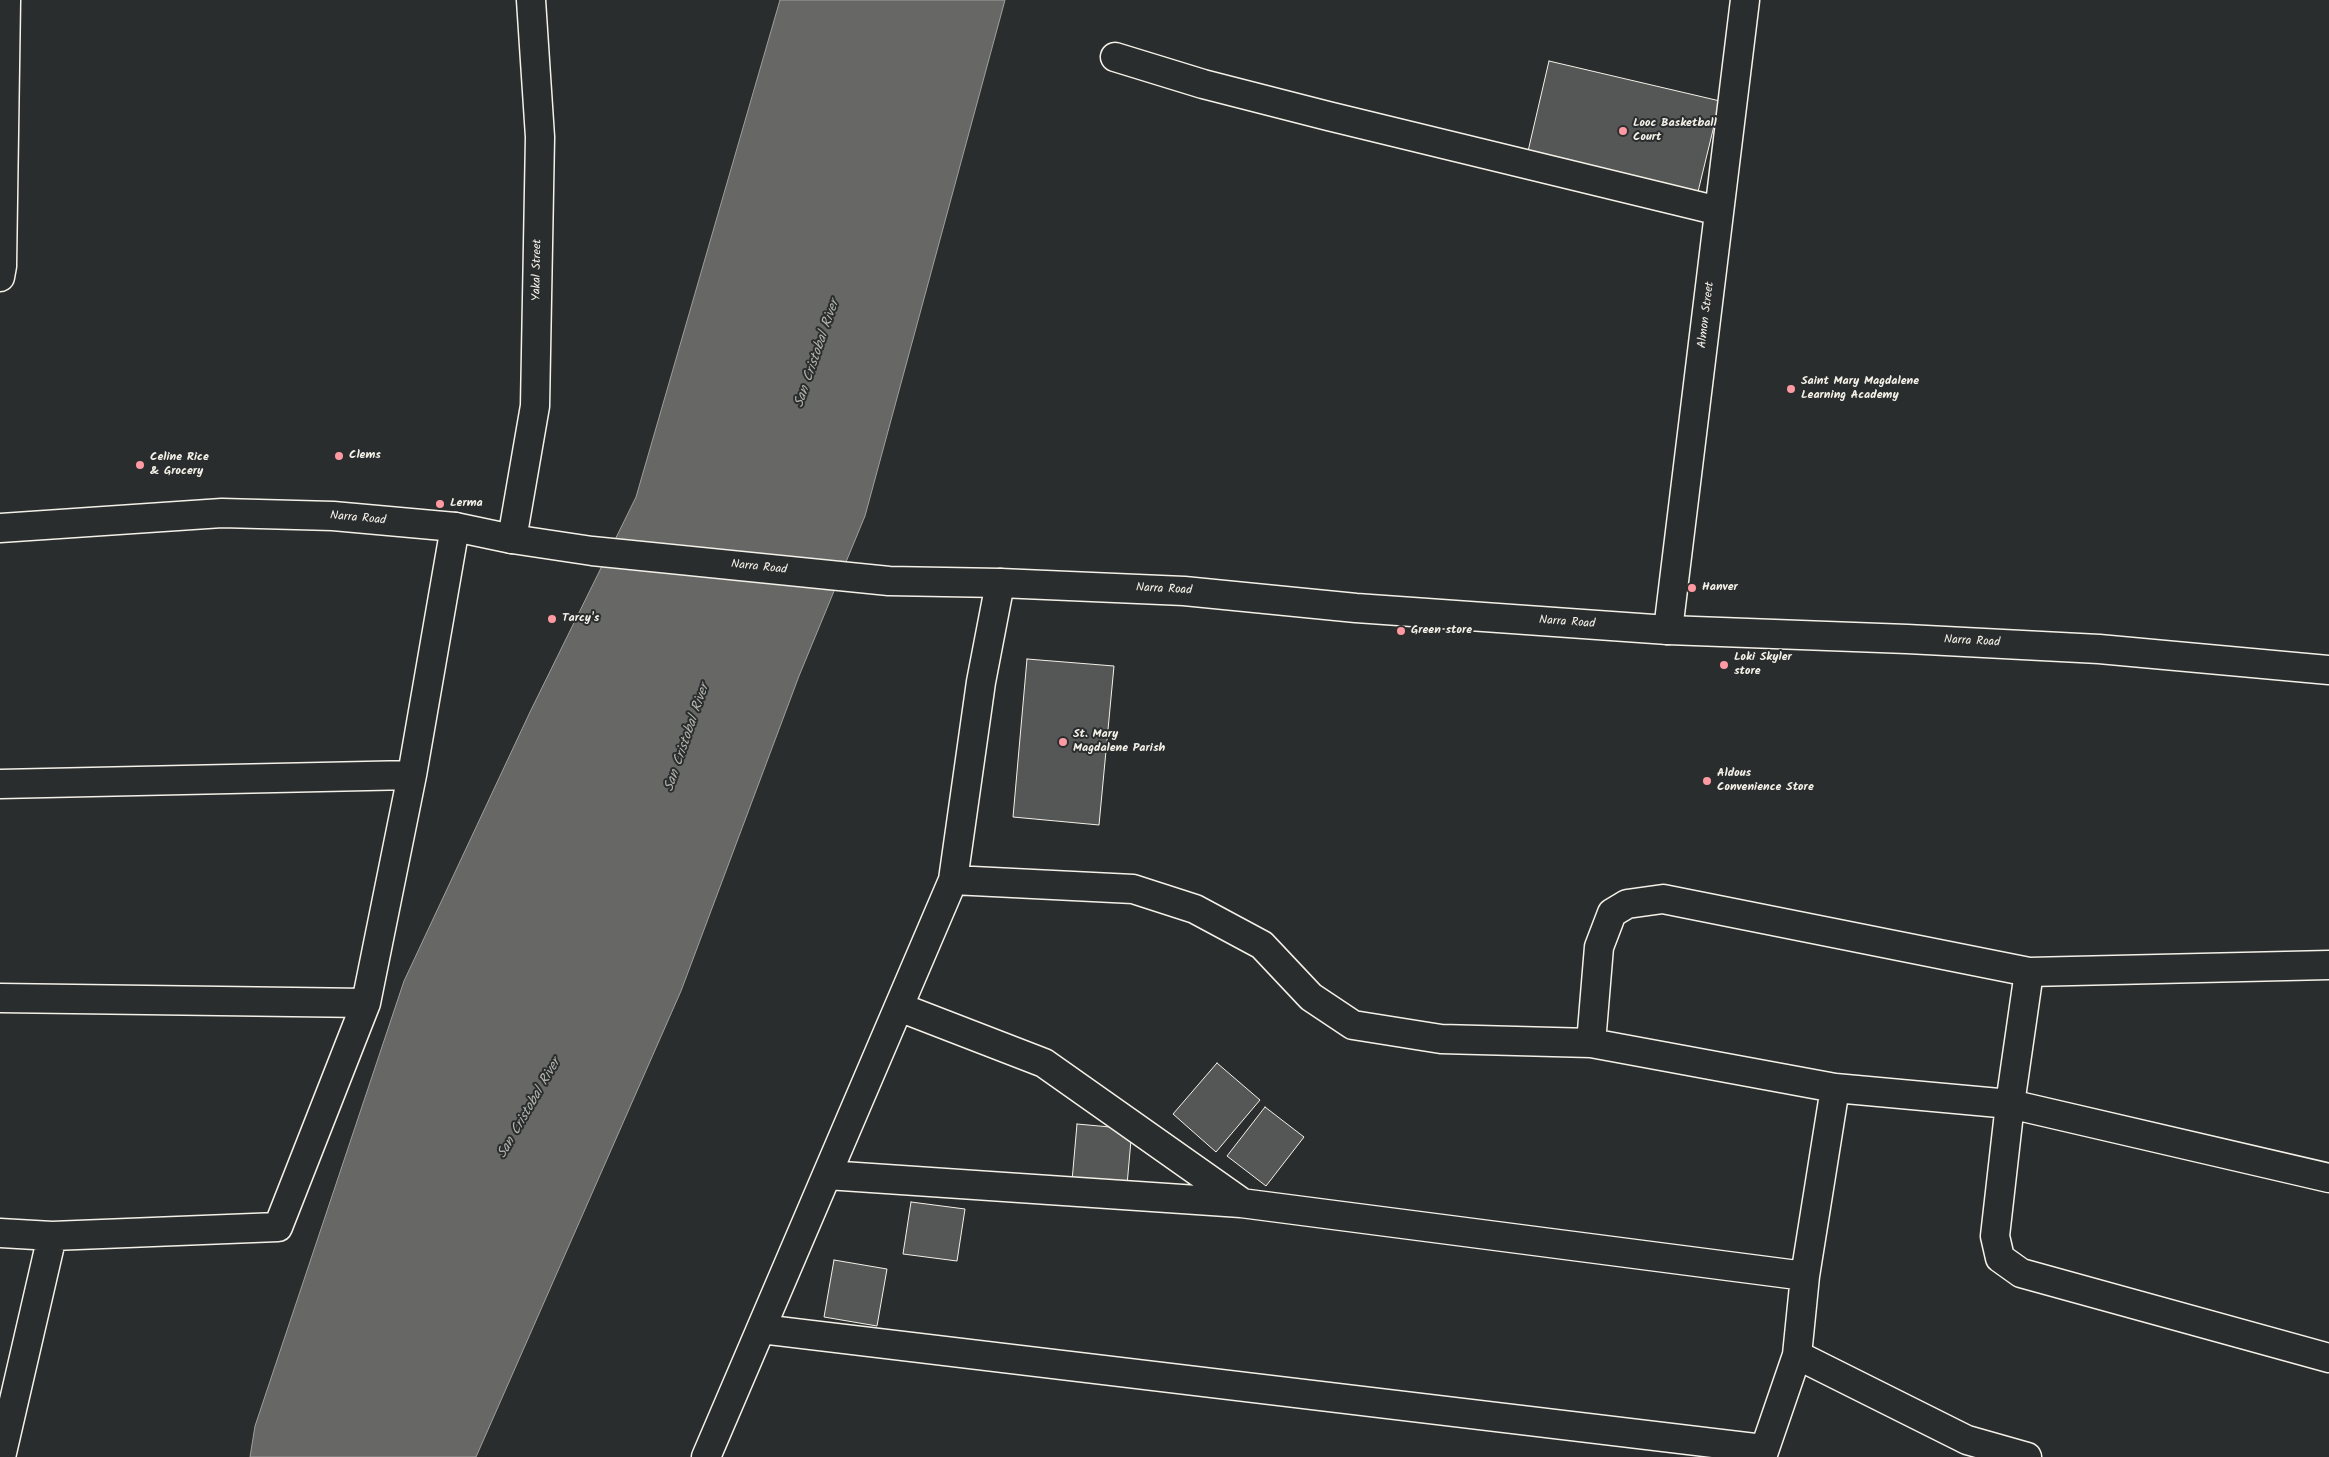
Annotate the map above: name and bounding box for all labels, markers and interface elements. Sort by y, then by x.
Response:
place label: Looc Basketball Court [1633,117,1717,145]
marker: Looc Basketball Court [1617,125,1629,137]
street label: Yakal Street [530,239,546,301]
street label: Almon Street [1696,281,1718,349]
water label: San Cristobal River [792,298,844,410]
place label: Saint Mary Magdalene Learning Academy [1801,375,1919,403]
marker: Saint Mary Magdalene Learning Academy [1785,383,1797,395]
place label: Clems [349,449,381,463]
marker: Clems [333,450,345,462]
place label: Celine Rice & Grocery [150,451,209,479]
marker: Celine Rice & Grocery [134,459,146,471]
place label: Lerma [450,497,483,511]
marker: Lerma [434,498,446,510]
street label: Narra Road [329,509,387,529]
street label: Narra Road [730,558,788,578]
street label: Narra Road [1136,581,1192,599]
place label: Hanver [1702,581,1738,595]
marker: Hanver [1686,582,1698,594]
place label: Tarcy's [562,612,599,626]
marker: Tarcy's [546,613,558,625]
street label: Narra Road [1538,614,1596,632]
place label: Green store [1411,624,1472,638]
marker: Green store [1395,625,1407,637]
street label: Narra Road [1944,633,2000,651]
place label: Loki Skyler store [1734,651,1792,679]
marker: Loki Skyler store [1718,659,1730,671]
water label: San Cristobal River [662,682,714,794]
place label: St. Mary Magdalene Parish [1073,728,1165,756]
marker: St. Mary Magdalene Parish [1057,736,1069,748]
place label: Aldous Convenience Store [1717,767,1814,795]
marker: Aldous Convenience Store [1701,775,1713,787]
water label: San Cristobal River [495,1056,565,1162]

